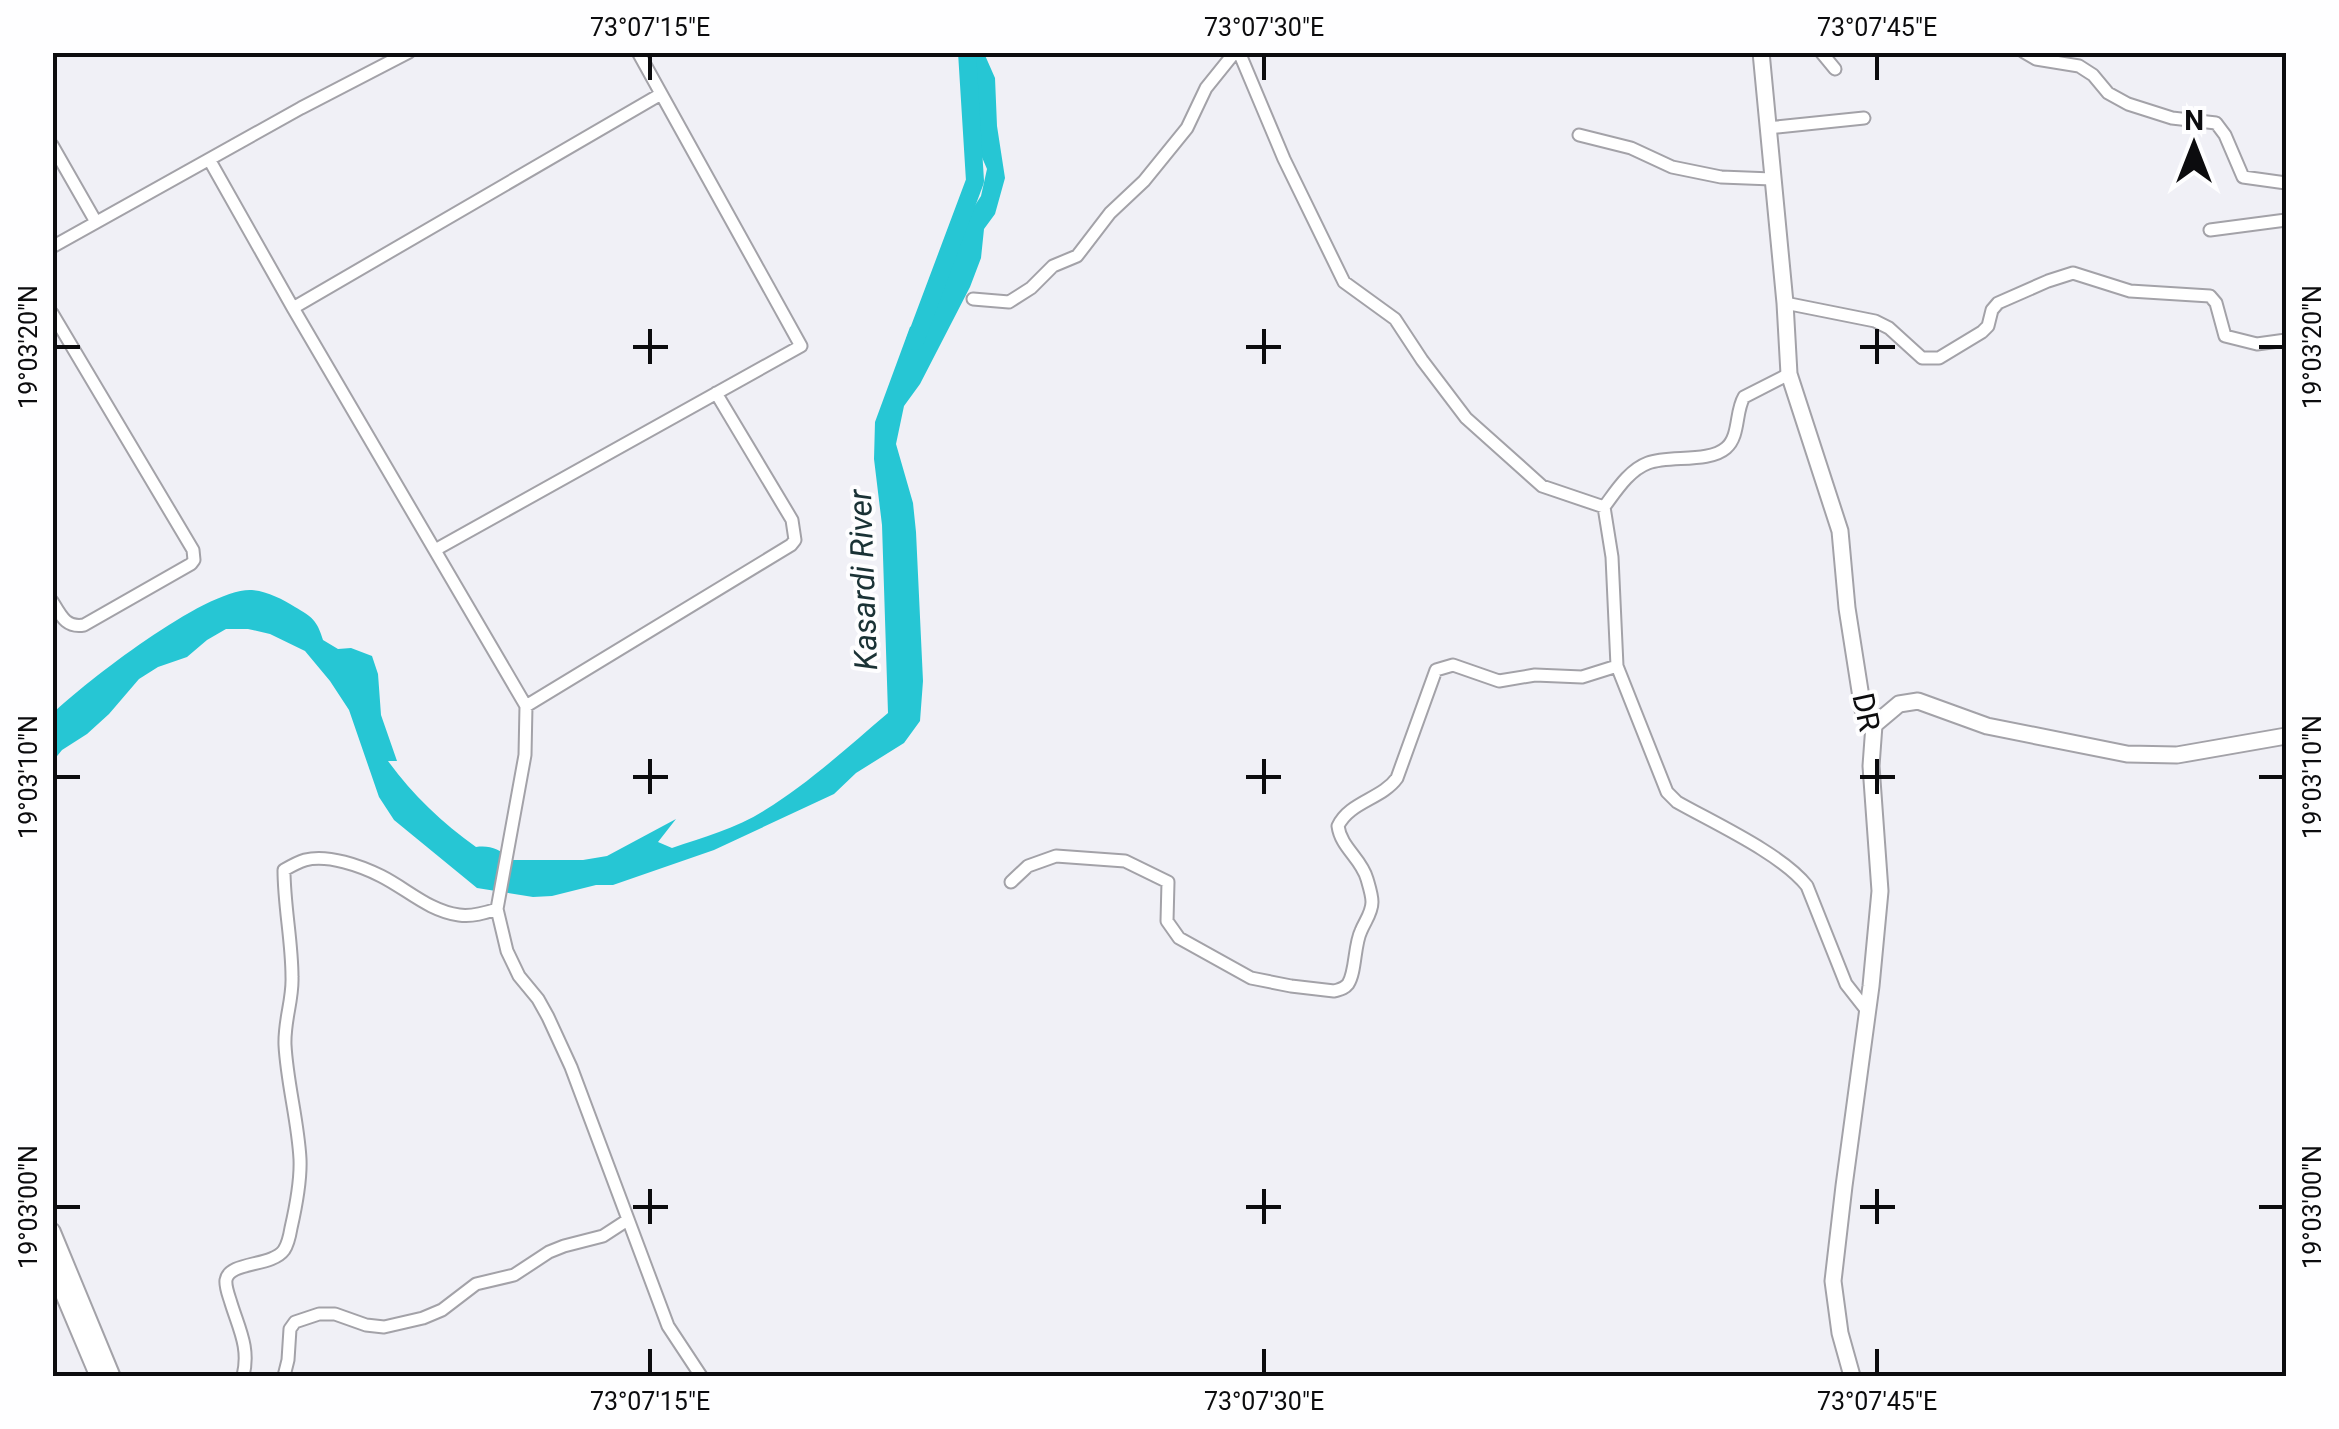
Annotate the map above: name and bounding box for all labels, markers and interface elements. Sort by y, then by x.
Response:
text: 73°07'15"E [590,13,710,42]
text: 73°07'30"E [1204,13,1324,42]
text: 73°07'45"E [1817,13,1937,42]
north arrow [2144,95,2244,195]
text: N [2184,104,2204,137]
text: 19°03'20"N [14,285,43,409]
text: 19°03'20"N [2298,285,2327,409]
water label: Kasardi River [841,487,885,671]
street label: DR [1845,690,1888,734]
text: 19°03'10"N [14,715,43,839]
text: 19°03'10"N [2298,715,2327,839]
text: 19°03'00"N [14,1145,43,1269]
text: 19°03'00"N [2298,1145,2327,1269]
text: 73°07'15"E [590,1387,710,1416]
text: 73°07'30"E [1204,1387,1324,1416]
text: 73°07'45"E [1817,1387,1937,1416]

